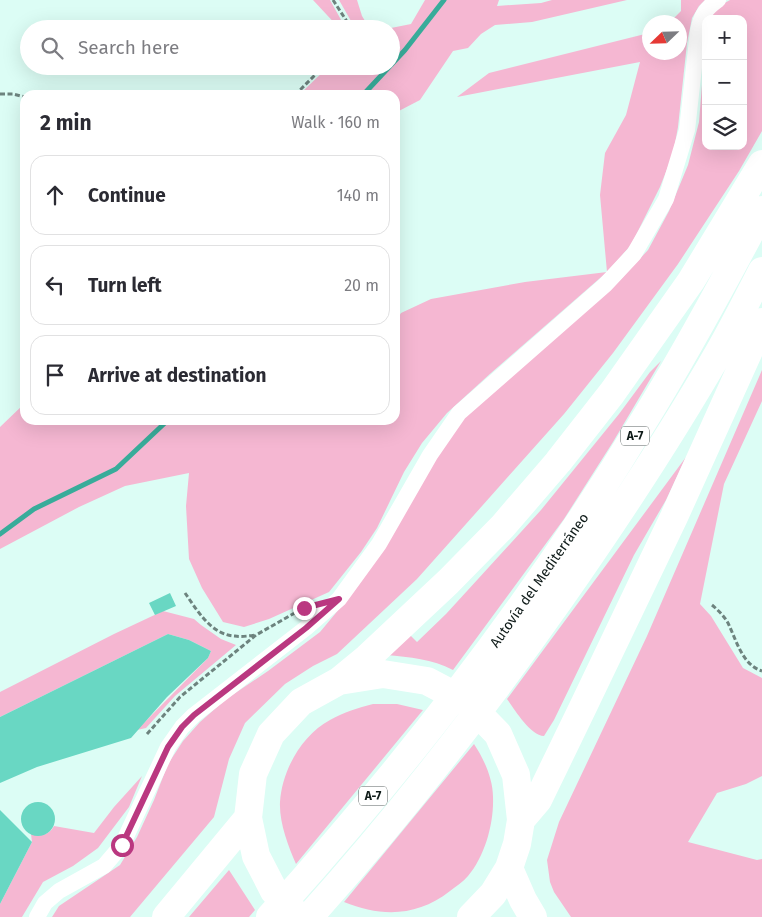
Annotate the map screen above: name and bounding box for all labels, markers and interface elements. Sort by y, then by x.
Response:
north arrow [642,15,687,60]
map controls [702,15,747,150]
button: + [702,15,747,60]
search box [20,20,400,75]
icon: search [38,34,66,62]
text: Search here [78,36,179,59]
button: − [702,60,747,105]
button: layers [702,105,747,150]
text: 2 min [40,110,92,136]
text: Walk · 160 m [291,113,380,132]
icon: ahead [41,181,69,209]
text: Continue [88,184,166,207]
text: 140 m [337,186,379,205]
icon: left [41,271,69,299]
text: Turn left [88,274,162,297]
text: 20 m [344,276,379,295]
icon: arrive [41,361,69,389]
text: Arrive at destination [88,364,267,387]
road number: A-7 [621,426,649,446]
street label: Autovía del Mediterráneo [486,510,592,651]
route end [293,597,316,620]
road number: A-7 [359,786,387,806]
route start [111,834,134,857]

